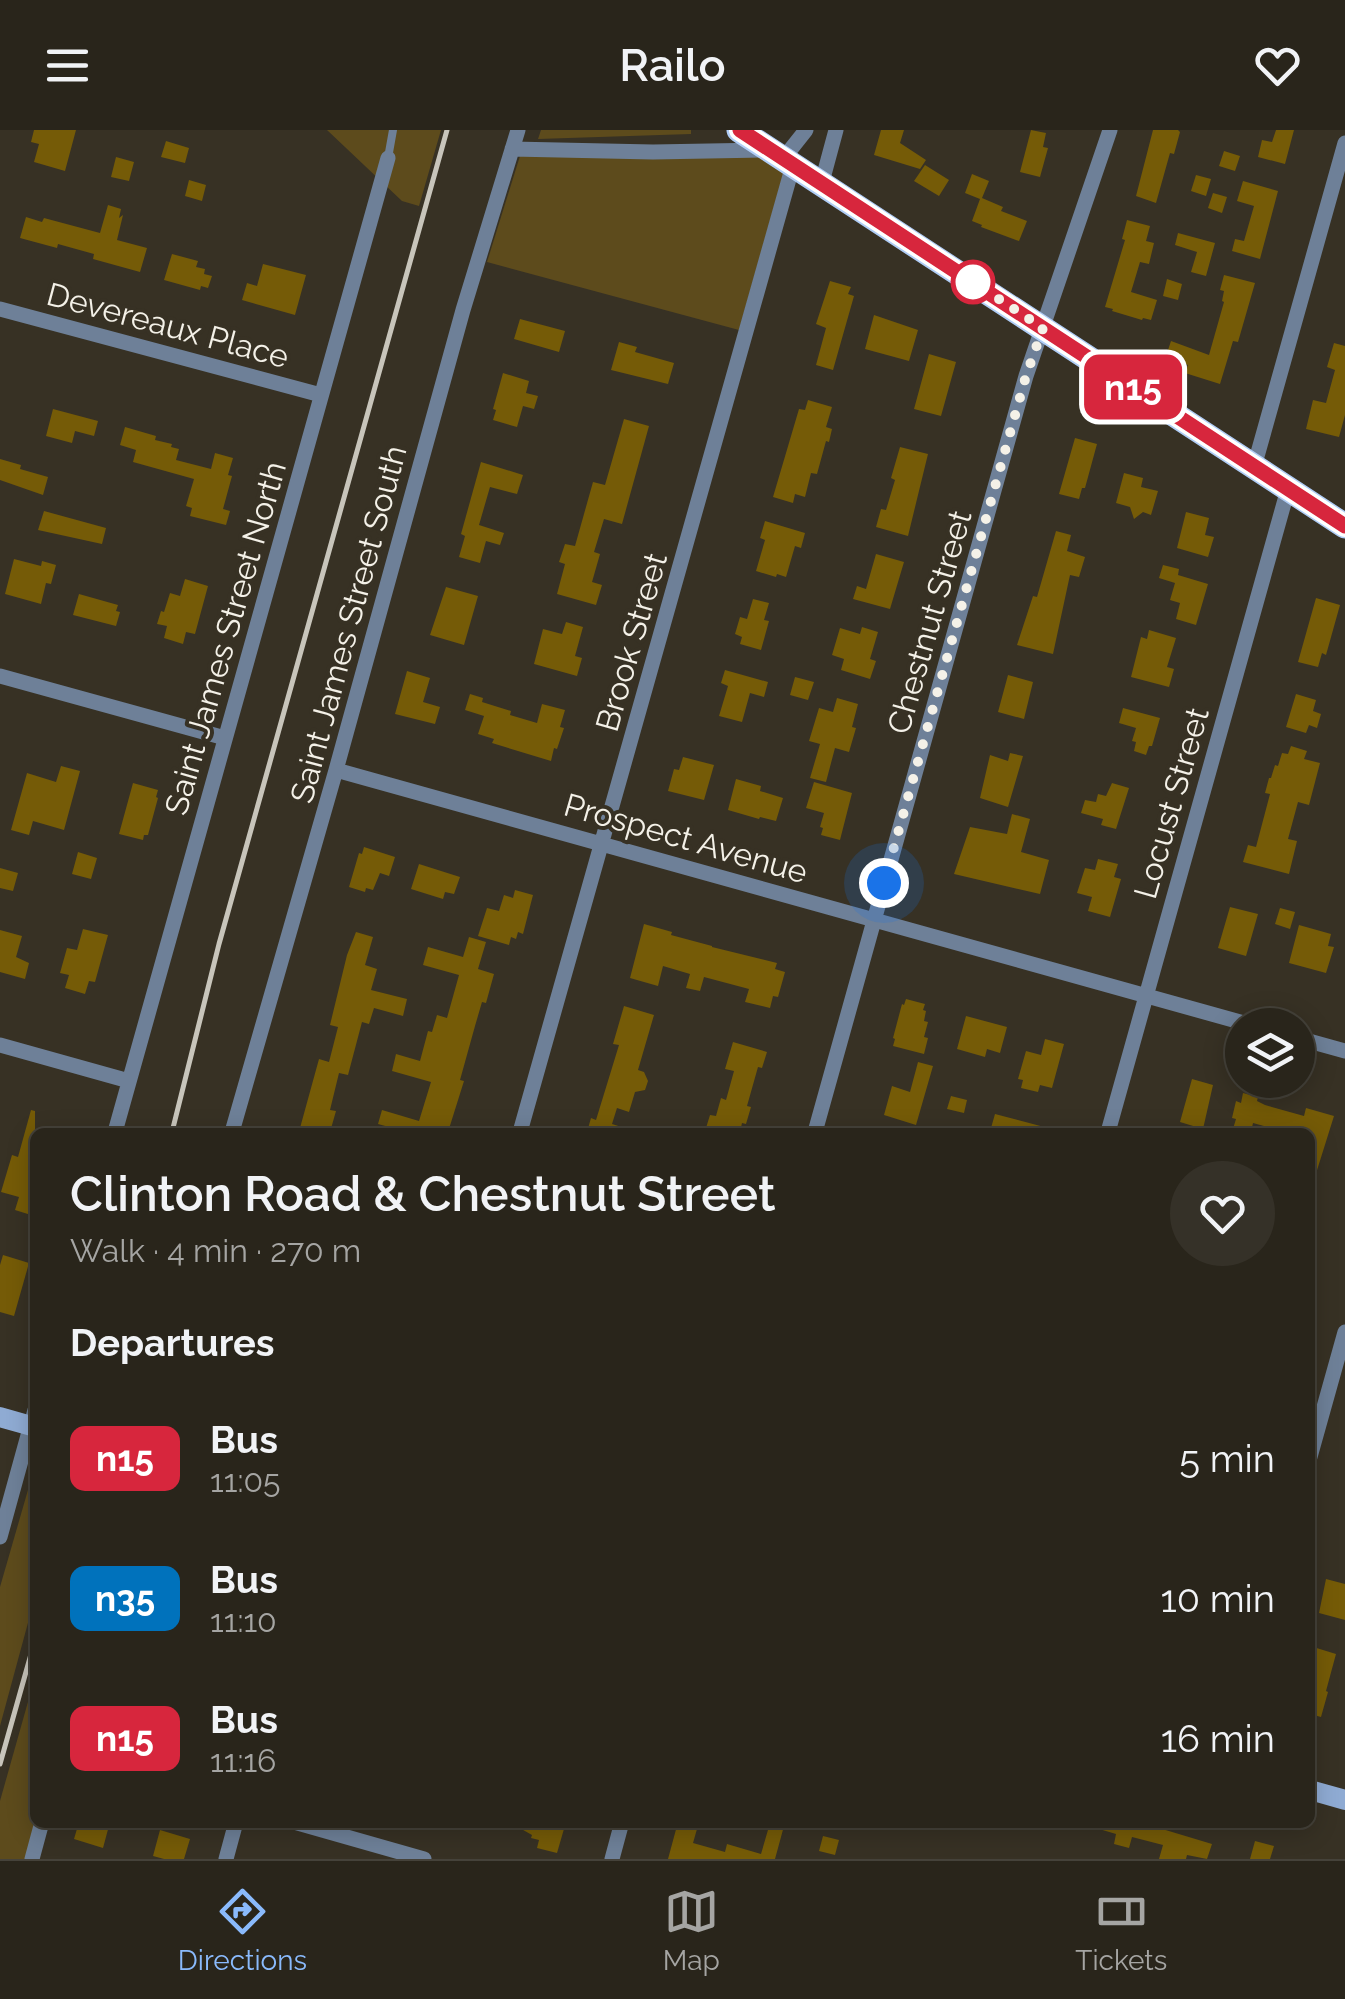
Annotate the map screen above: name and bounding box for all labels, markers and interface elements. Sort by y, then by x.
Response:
icon: menu [40,38,95,93]
icon: heart [1250,38,1305,93]
text: Railo [619,39,726,92]
unlabelled marker [952,261,994,303]
street label: Devereaux Place [43,275,293,375]
line badge: n15 [1076,354,1190,420]
text: n15 [1104,367,1162,408]
street label: Saint James Street South [282,441,414,807]
street label: Saint James Street North [157,457,293,819]
street label: Chestnut Street [879,506,979,738]
street label: Brook Street [588,548,674,736]
street label: Locust Street [1126,703,1216,903]
street label: Prospect Avenue [560,786,812,890]
your location [859,858,909,908]
map controls [1225,1008,1315,1098]
button: layers [1225,1008,1315,1098]
button: heart [1170,1161,1275,1266]
text: Clinton Road & Chestnut Street [70,1166,776,1222]
text: Walk · 4 min · 270 m [70,1232,361,1269]
text: Departures [70,1320,275,1365]
text: Bus [210,1417,278,1462]
text: 5 min [1179,1436,1275,1481]
text: n15 [96,1438,154,1479]
text: 11:05 [210,1462,280,1499]
text: Bus [210,1557,278,1602]
text: 10 min [1160,1576,1275,1621]
text: n35 [95,1578,155,1619]
text: 11:10 [210,1602,277,1639]
text: Bus [210,1697,278,1742]
text: 16 min [1161,1716,1275,1761]
text: n15 [96,1718,154,1759]
text: 11:16 [210,1742,276,1779]
tab: Directions [178,1884,307,1977]
tab: Map [663,1884,720,1977]
tab: Tickets [1075,1884,1167,1977]

